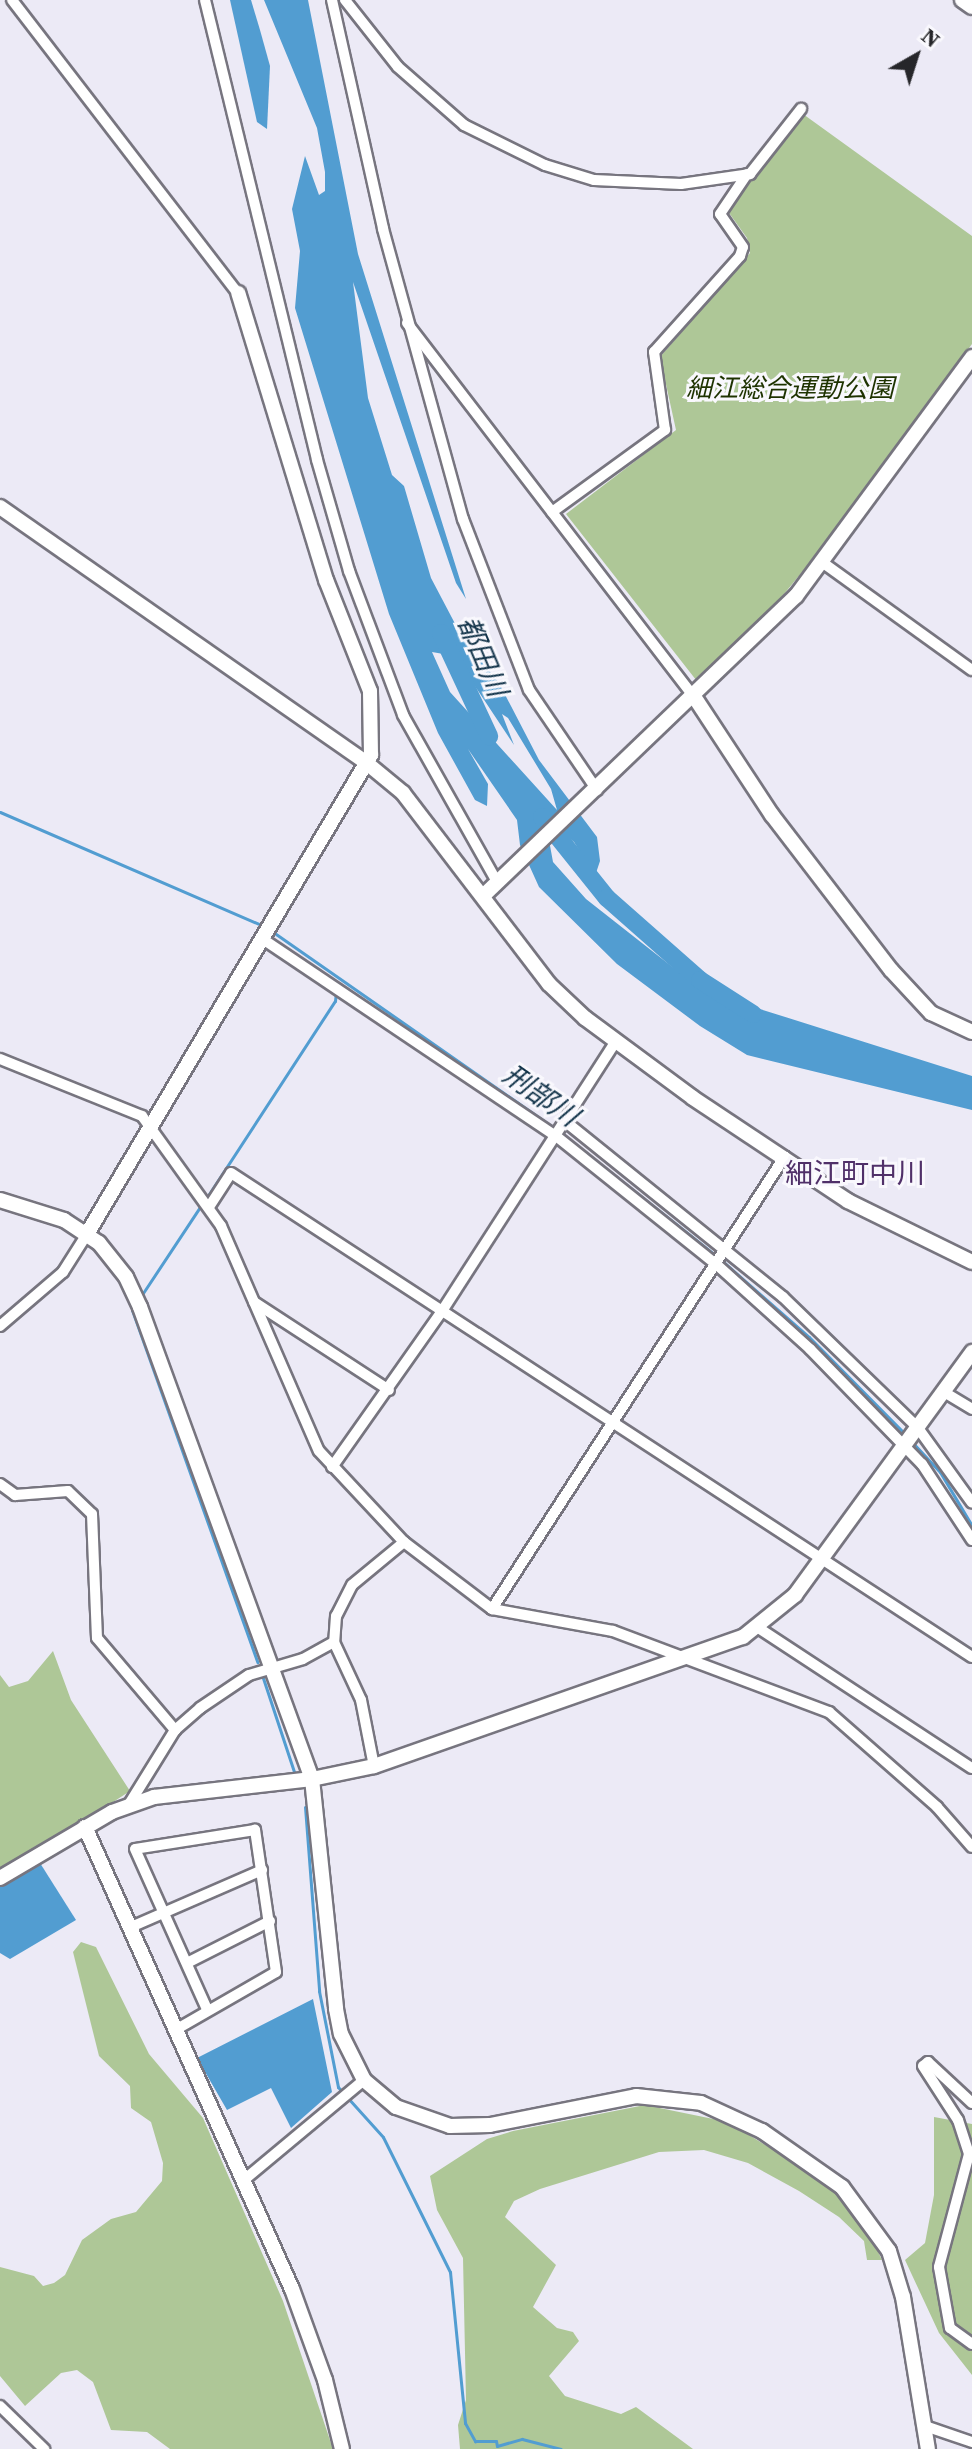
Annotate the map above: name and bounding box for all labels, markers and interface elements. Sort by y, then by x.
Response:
north arrow [876,16,956,96]
text: N [915,21,947,54]
park label: 細江総合運動公園 [686,373,894,405]
water label: 都田川 [451,611,515,701]
water label: 刑部川 [497,1057,585,1133]
district label: 細江町中川 [785,1156,925,1190]

